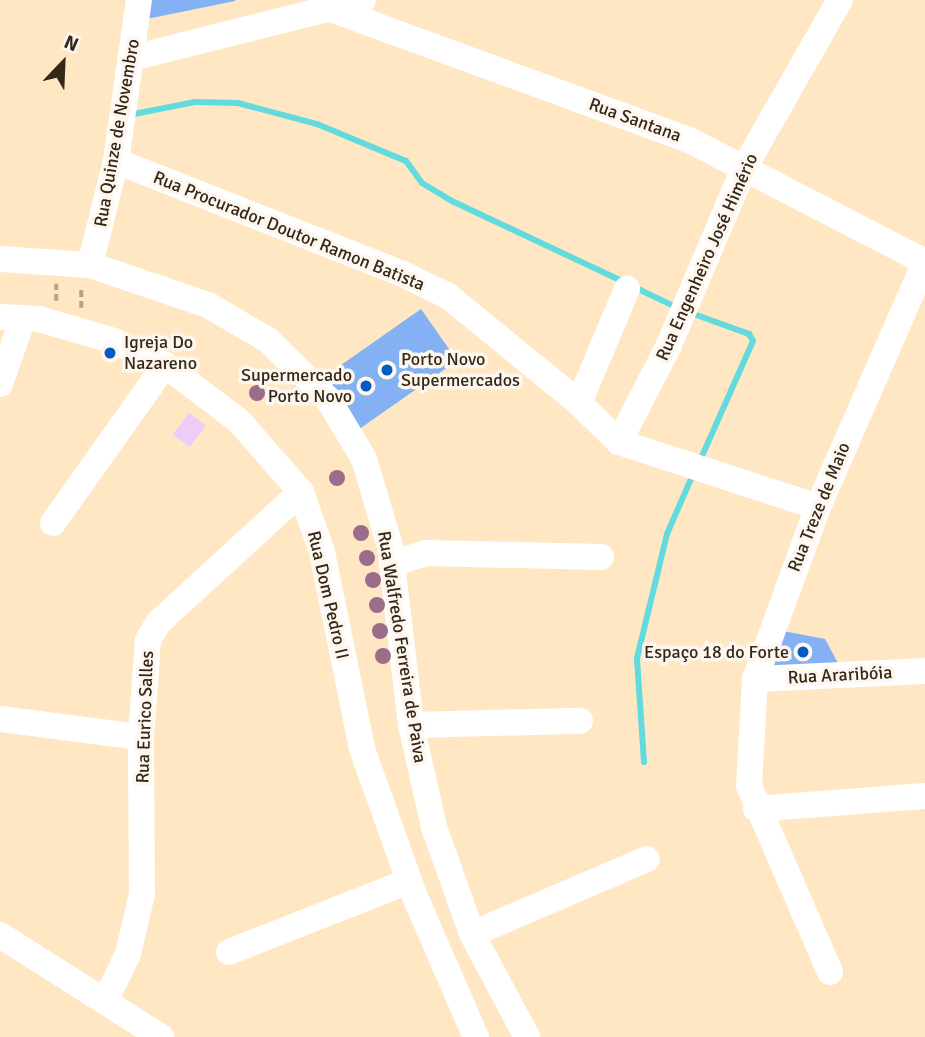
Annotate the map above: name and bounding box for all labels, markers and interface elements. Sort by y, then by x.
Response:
north arrow [28,28,98,98]
text: N [60,30,82,57]
street label: Rua Quinze de Novembro [90,37,144,229]
street label: Rua Santana [586,93,684,147]
street label: Rua Engenheiro José Himério [651,150,763,364]
street label: Rua Procurador Doutor Ramon Batista [150,166,428,296]
place label: Igreja Do Nazareno [124,332,197,374]
marker: Igreja Do Nazareno [102,345,118,361]
place label: Porto Novo Supermercados [401,349,520,392]
marker: Porto Novo Supermercados [379,362,395,378]
place label: Supermercado Porto Novo [241,365,352,408]
marker: Supermercado Porto Novo [358,378,374,394]
street label: Rua Treze de Maio [783,439,855,575]
street label: Rua Dom Pedro II [303,529,353,661]
street label: Rua Walfredo Ferreira de Paiva [373,529,431,765]
place label: Espaço 18 do Forte [644,641,789,663]
marker: Espaço 18 do Forte [795,644,811,660]
street label: Rua Eurico Salles [132,650,158,784]
street label: Rua Araribóia [787,661,893,689]

